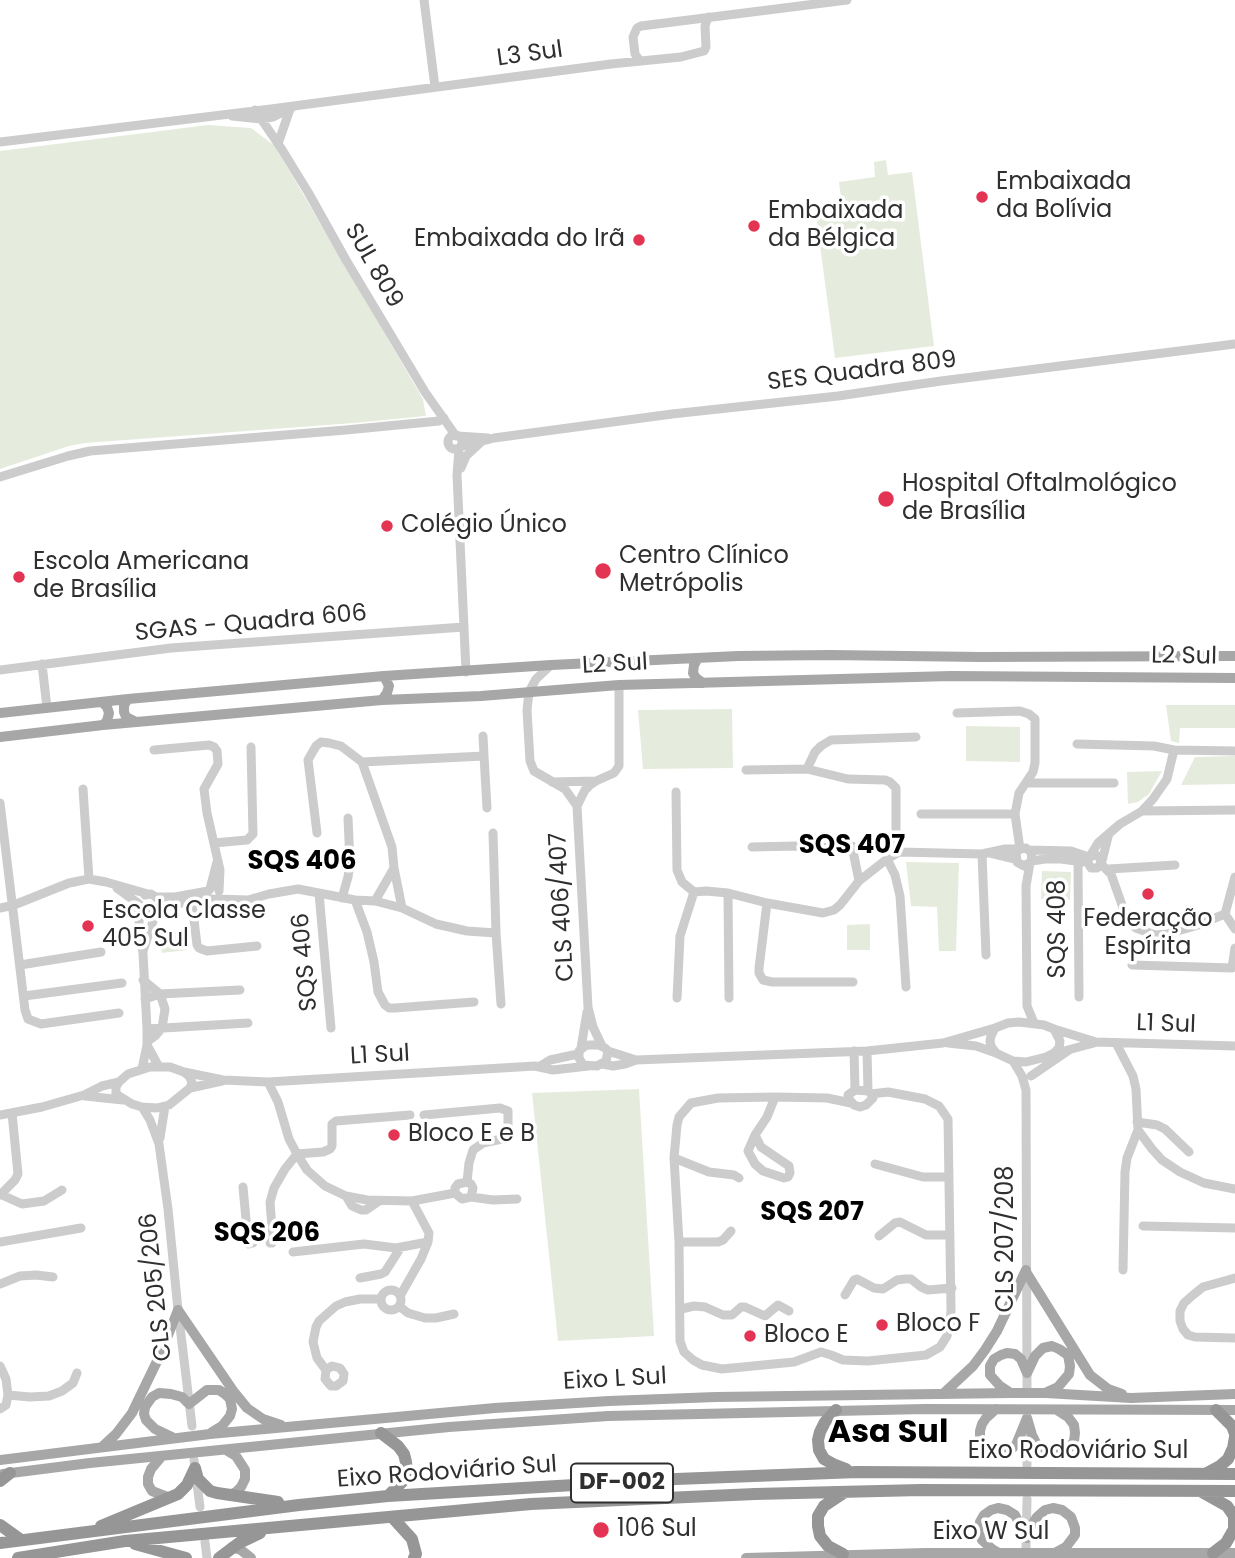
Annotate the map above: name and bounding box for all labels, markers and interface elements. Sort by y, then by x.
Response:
street label: L3 Sul [495,36,565,74]
place label: Embaixada da Bolívia [996,169,1132,225]
marker: Embaixada da Bolívia [974,189,990,205]
place label: Embaixada da Bélgica [768,198,904,254]
marker: Embaixada da Bélgica [746,218,762,234]
street label: SUL 809 [337,219,409,313]
place label: Embaixada do Irã [414,226,625,254]
marker: Embaixada do Irã [631,232,647,248]
street label: SES Quadra 809 [766,346,958,398]
place label: Hospital Oftalmológico de Brasília [902,471,1177,527]
marker: Hospital Oftalmológico de Brasília [876,489,896,509]
place label: Colégio Único [401,512,567,540]
marker: Colégio Único [379,518,395,534]
place label: Centro Clínico Metrópolis [619,543,789,599]
place label: Escola Americana de Brasília [33,549,249,605]
marker: Centro Clínico Metrópolis [593,561,613,581]
marker: Escola Americana de Brasília [11,569,27,585]
street label: SGAS - Quadra 606 [134,600,368,648]
street label: L2 Sul [1151,642,1217,672]
street label: L2 Sul [581,649,649,681]
district label: SQS 407 [799,830,905,862]
street label: CLS 406/407 [545,832,581,982]
district label: SQS 406 [247,846,357,878]
street label: SQS 408 [1045,880,1073,978]
marker: Federação Espírita [1140,886,1156,902]
place label: Escola Classe 405 Sul [102,898,266,954]
place label: Federação Espírita [1083,906,1213,962]
street label: SQS 406 [287,911,325,1013]
marker: Escola Classe 405 Sul [80,918,96,934]
street label: L1 Sul [1136,1010,1196,1040]
street label: L1 Sul [349,1040,411,1072]
place label: Bloco E e B [408,1121,535,1149]
marker: Bloco E e B [386,1127,402,1143]
street label: CLS 207/208 [993,1166,1021,1312]
district label: SQS 207 [760,1197,864,1229]
street label: CLS 205/206 [135,1211,179,1363]
district label: SQS 206 [214,1218,320,1250]
place label: Bloco F [896,1311,980,1339]
marker: Bloco F [874,1317,890,1333]
place label: Bloco E [764,1322,849,1350]
marker: Bloco E [742,1328,758,1344]
street label: Eixo L Sul [563,1363,667,1397]
district label: Asa Sul [828,1415,948,1453]
street label: Eixo Rodoviário Sul [968,1438,1188,1466]
street label: Eixo Rodoviário Sul [336,1451,558,1495]
road number: DF-002 [571,1464,673,1502]
place label: 106 Sul [617,1516,697,1544]
street label: Eixo W Sul [933,1519,1049,1547]
marker: 106 Sul [591,1520,611,1540]

